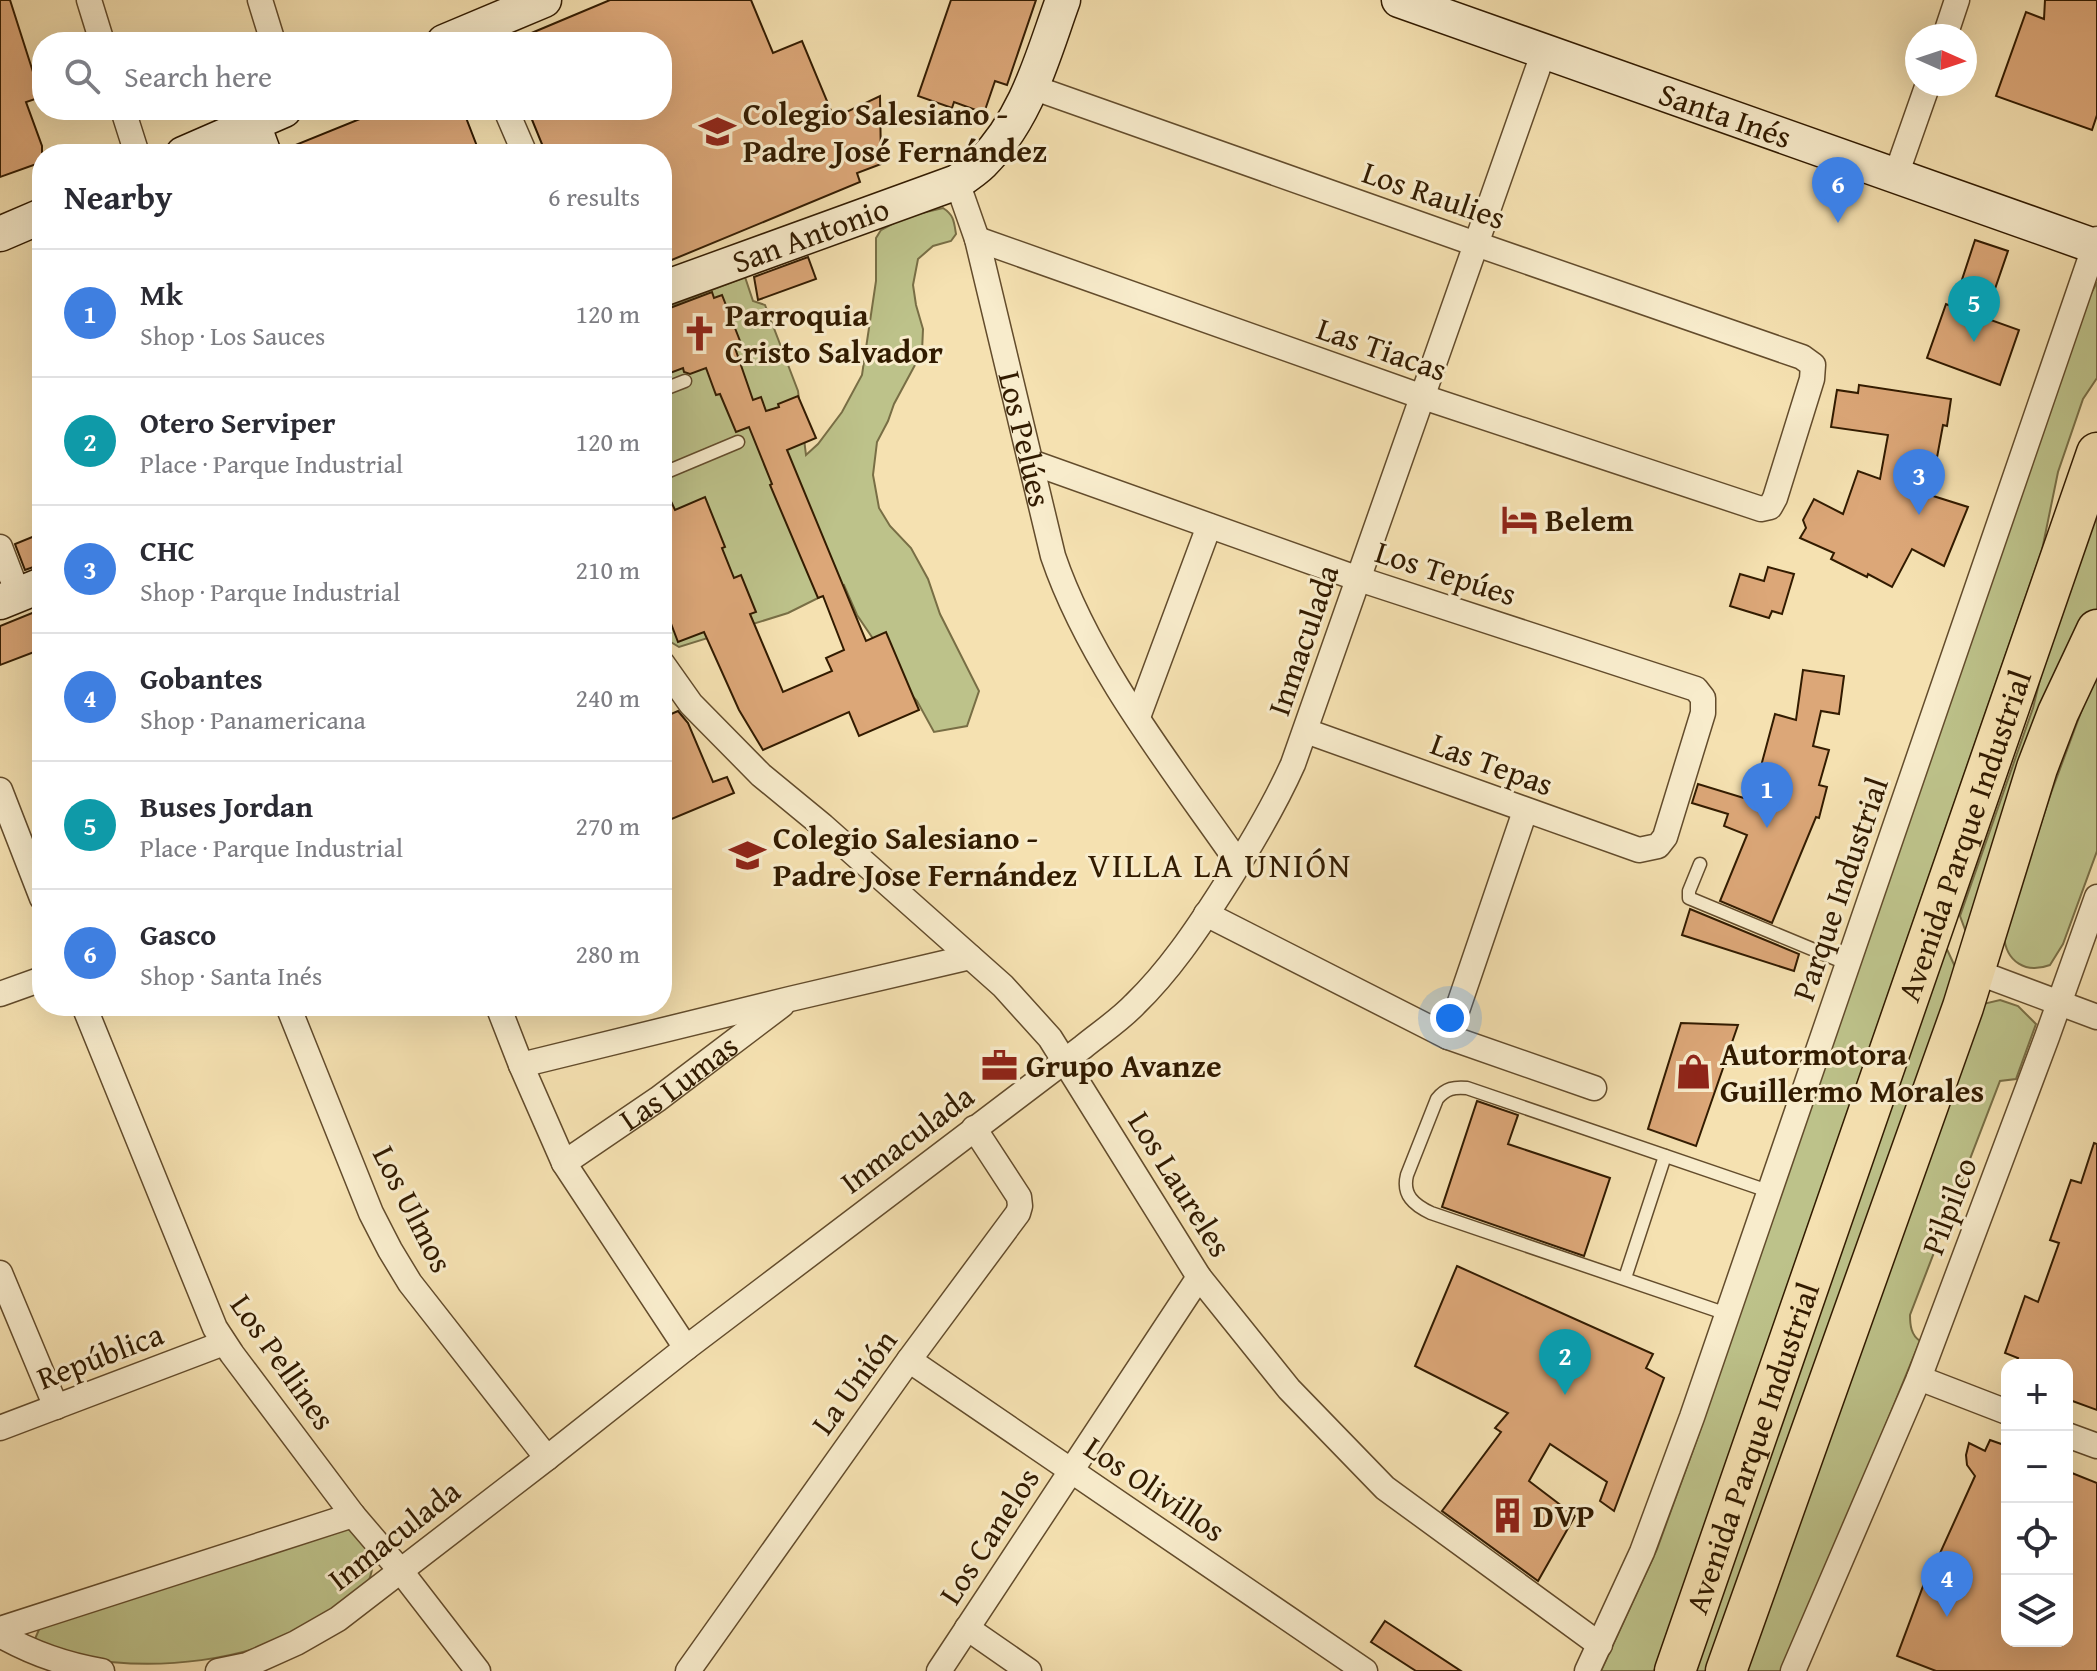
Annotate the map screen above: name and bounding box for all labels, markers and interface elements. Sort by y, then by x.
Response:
north arrow [1905,24,1977,96]
search box [32,32,672,120]
icon: search [60,54,104,98]
text: Search here [124,54,272,98]
street label: Santa Inés [1653,70,1798,160]
place label: Colegio Salesiano - Padre José Fernández [743,90,1047,174]
school or university icon: Colegio Salesiano - Padre José Fernández [698,113,736,151]
street label: Los Raulies [1356,148,1512,241]
pin: 6 [1812,157,1864,223]
text: Nearby [64,172,173,221]
text: 6 results [548,177,640,216]
street label: San Antonio [725,185,895,285]
text: Mk [140,272,183,316]
pin: 5 [1948,276,2000,342]
place label: Parroquia Cristo Salvador [725,291,943,375]
text: 1 [83,294,97,333]
text: 120 m [575,294,640,333]
street label: Las Tiacas [1311,304,1453,393]
church icon: Parroquia Cristo Salvador [680,314,718,352]
text: Shop · Los Sauces [140,316,325,355]
street label: Los Pelúes [986,366,1064,511]
text: Otero Serviper [140,400,335,444]
text: 2 [83,422,97,461]
text: 120 m [575,422,640,461]
text: Place · Parque Industrial [140,444,403,483]
pin: 3 [1893,449,1945,515]
place label: Belem [1545,496,1634,543]
hotel icon: Belem [1500,501,1538,539]
text: CHC [140,528,195,572]
street label: Los Tepúes [1370,528,1523,617]
text: 3 [83,550,97,589]
text: 210 m [575,550,640,589]
street label: Inmaculada [1255,558,1350,722]
text: Shop · Parque Industrial [140,572,400,611]
text: Gobantes [140,656,263,700]
street label: Avenida Parque Industrial [1885,663,2043,1008]
text: 4 [83,678,97,717]
text: 240 m [575,678,640,717]
text: Shop · Panamericana [140,700,366,739]
street label: Las Tepas [1424,720,1560,807]
pin: 1 [1741,762,1793,828]
street label: Parque Industrial [1779,771,1900,1007]
text: Buses Jordan [140,784,313,828]
text: 5 [83,806,97,845]
text: 270 m [575,806,640,845]
place label: Colegio Salesiano - Padre Jose Fernández [773,814,1077,898]
text: Place · Parque Industrial [140,828,403,867]
school or university icon: Colegio Salesiano - Padre Jose Fernández [728,837,766,875]
district label: VILLA LA UNIÓN [1088,840,1352,889]
text: Gasco [140,912,216,956]
text: 6 [83,934,97,973]
text: 280 m [575,934,640,973]
text: Shop · Santa Inés [140,956,322,995]
your location [1430,998,1470,1038]
street label: Las Lumas [609,1023,748,1142]
place label: Autormotora Guillermo Morales [1720,1030,1984,1114]
place label: Grupo Avanze [1026,1042,1222,1089]
office icon: Grupo Avanze [981,1047,1019,1085]
shop icon: Autormotora Guillermo Morales [1675,1053,1713,1091]
street label: Inmaculada [830,1073,983,1205]
street label: Los Laureles [1117,1102,1244,1266]
street label: Los Ulmos [361,1137,465,1280]
street label: Pilpilco [1909,1150,1989,1261]
street label: Avenida Parque Industrial [1673,1276,1831,1620]
street label: Los Pellines [219,1284,348,1439]
street label: República [30,1310,170,1401]
street label: La Unión [799,1319,908,1444]
pin: 2 [1539,1329,1591,1395]
map controls [2001,1359,2073,1647]
button: + [2001,1359,2073,1431]
street label: Los Olivillos [1075,1424,1235,1553]
button: − [2001,1431,2073,1503]
street label: Los Canelos [927,1458,1051,1614]
street label: Inmaculada [317,1468,470,1601]
place label: DVP [1533,1492,1595,1539]
building icon: DVP [1488,1497,1526,1535]
button: locate [2001,1503,2073,1575]
pin: 4 [1921,1551,1973,1617]
button: layers [2001,1575,2073,1647]

